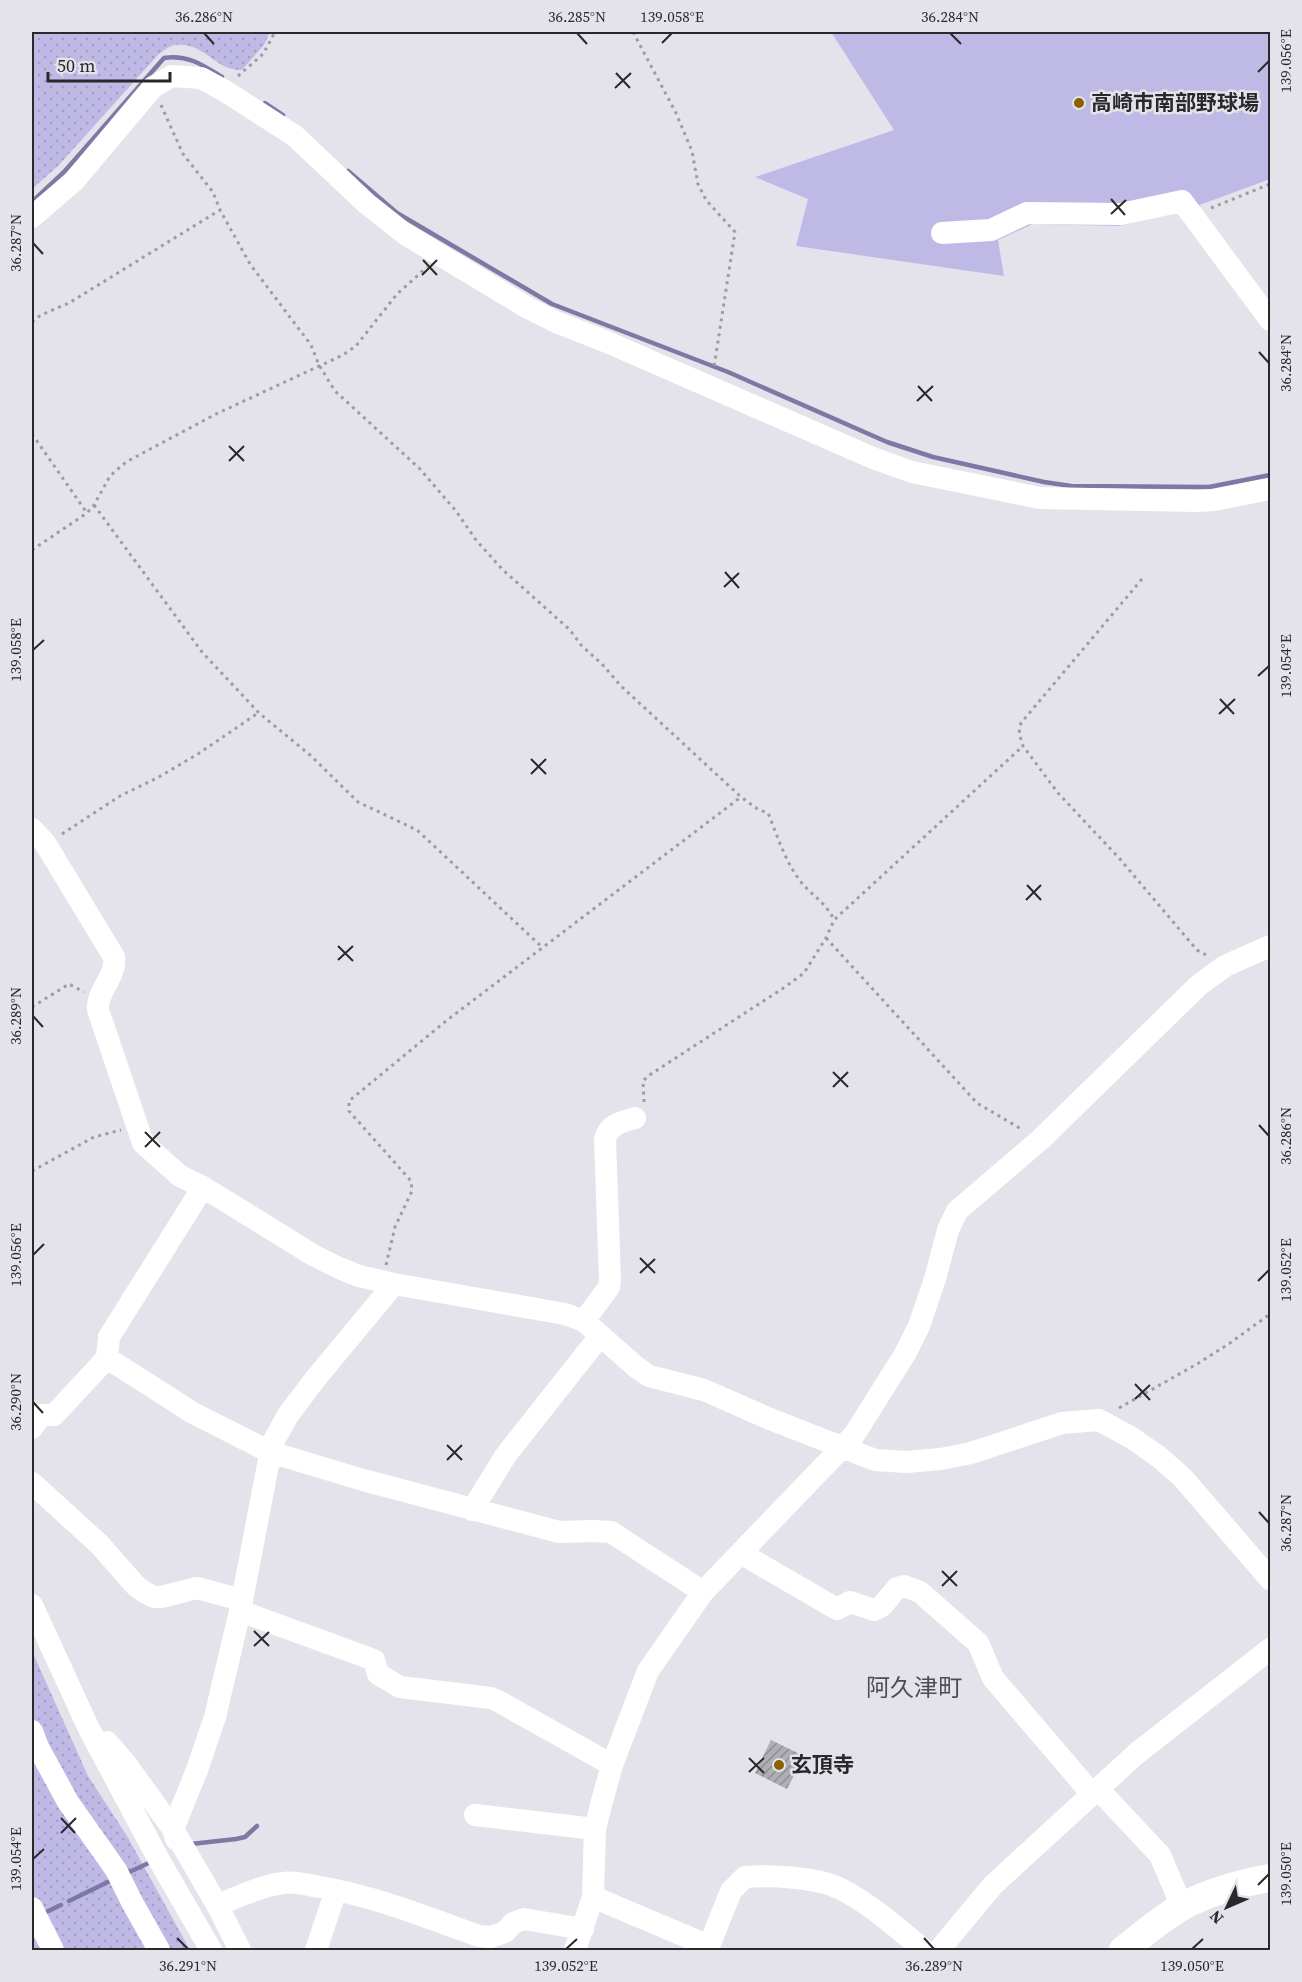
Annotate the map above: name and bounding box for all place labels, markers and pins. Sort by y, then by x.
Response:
place label: 高崎市南部野球場 [1091,88,1259,117]
marker: 高崎市南部野球場 [1072,96,1086,110]
place label: 玄頂寺 [791,1750,854,1779]
marker: 玄頂寺 [772,1758,786,1772]

